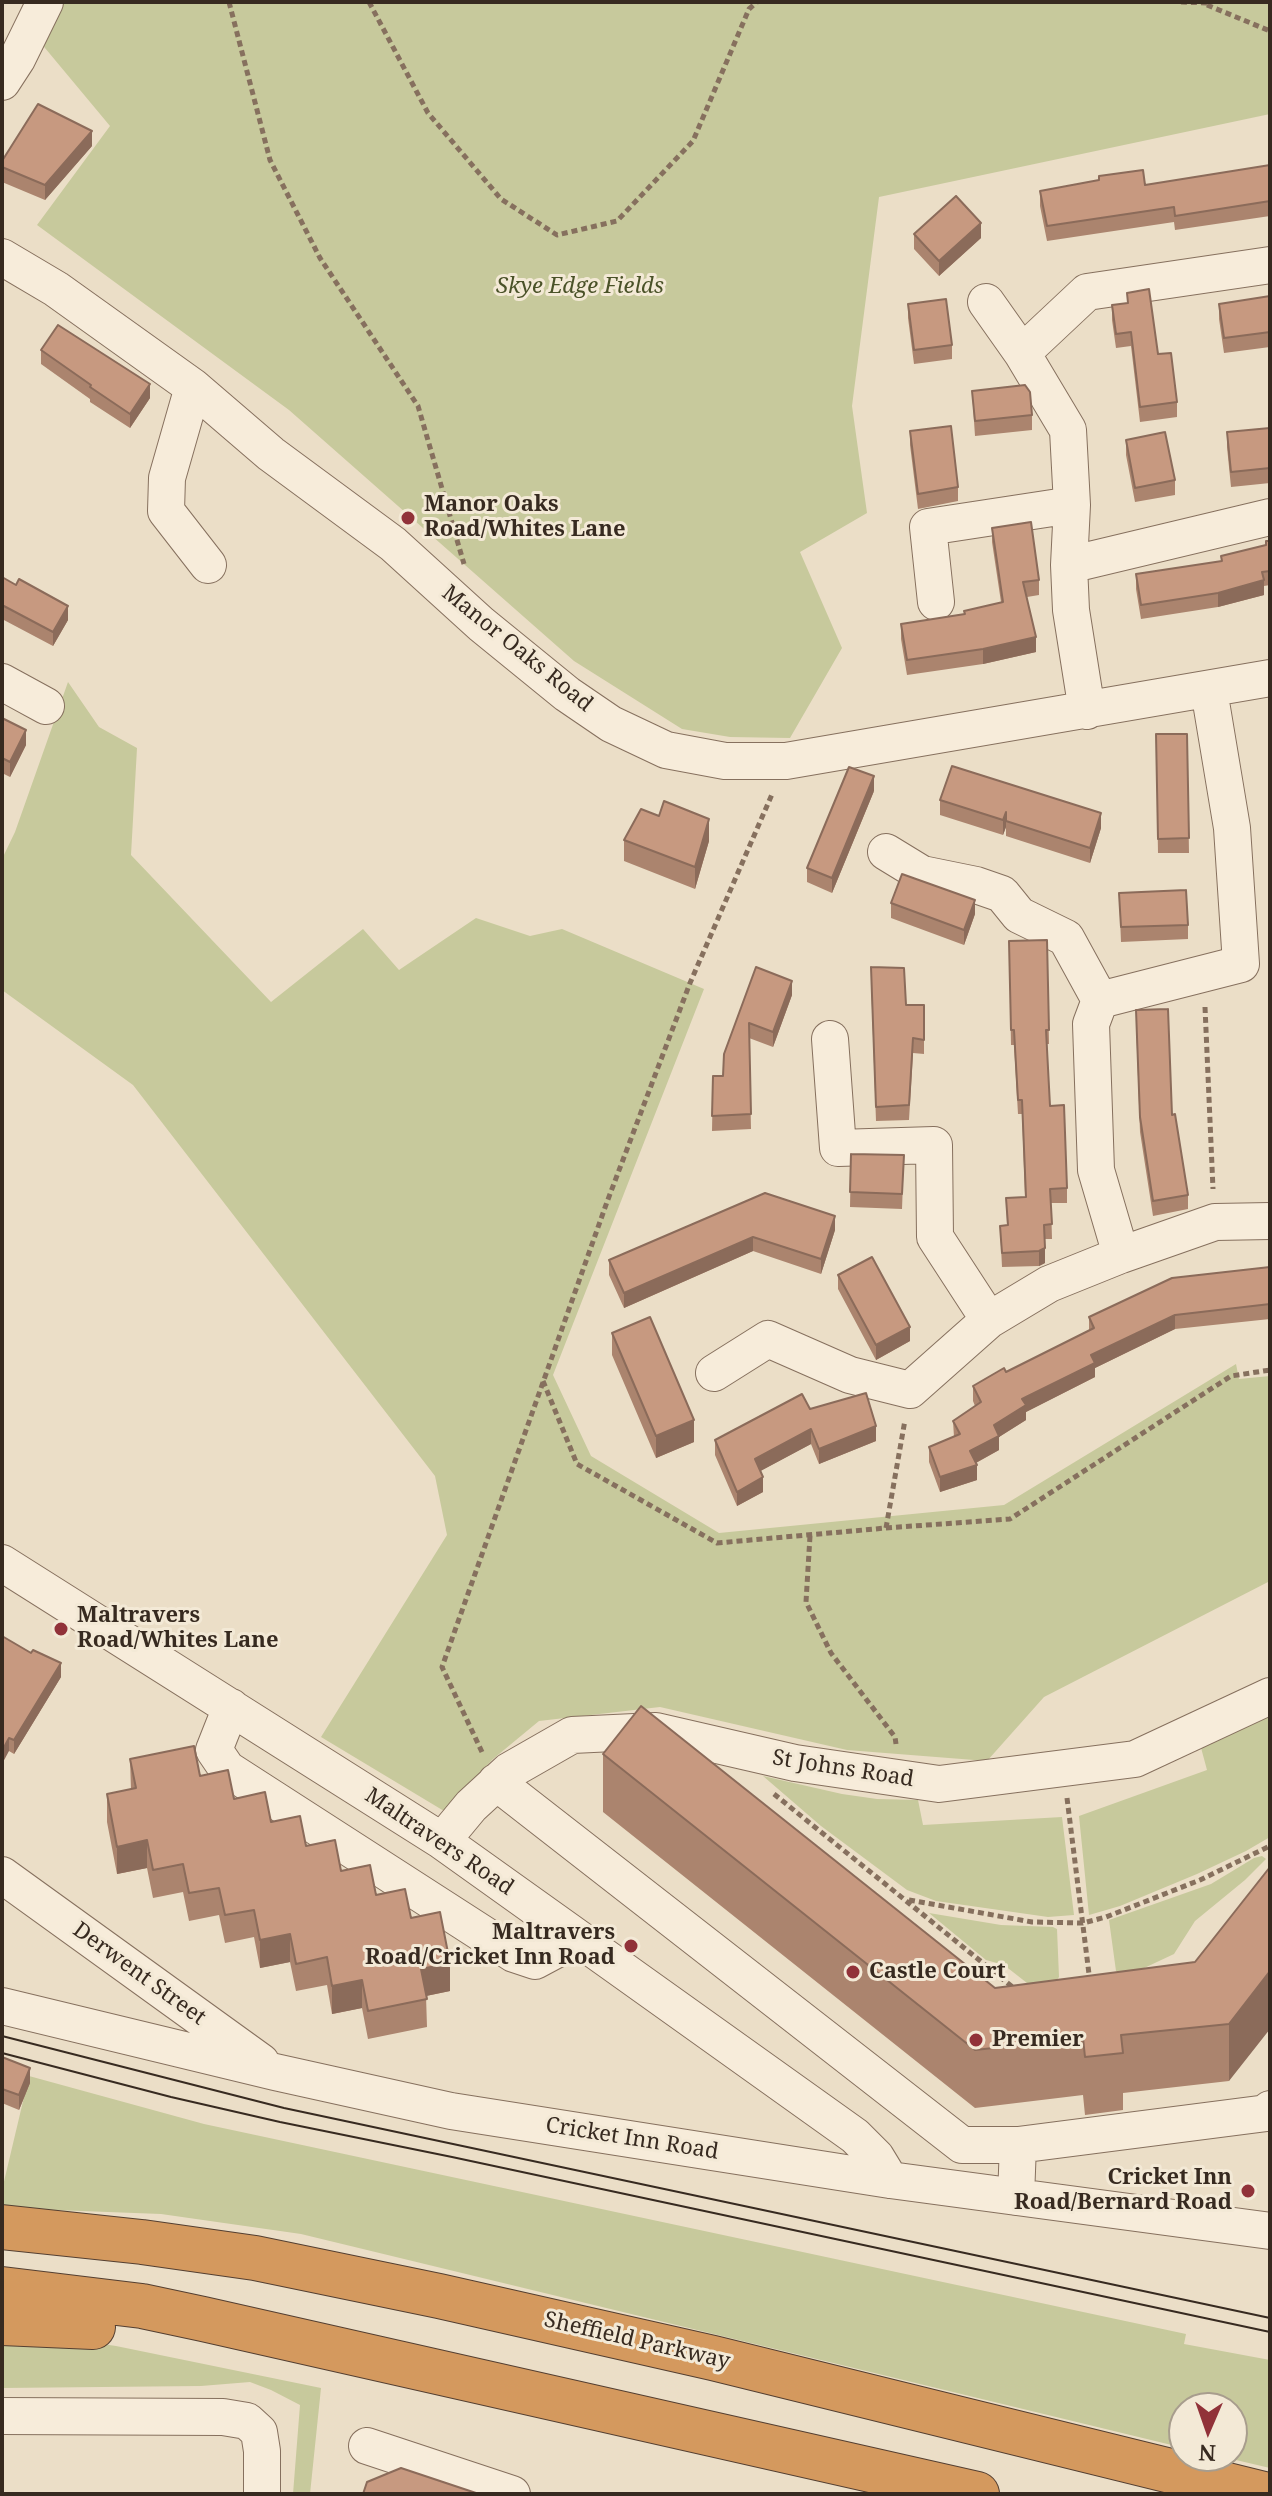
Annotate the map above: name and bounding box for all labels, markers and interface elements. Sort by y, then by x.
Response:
park label: Skye Edge Fields [496,274,664,300]
place label: Manor Oaks Road/Whites Lane [424,492,626,544]
marker: Manor Oaks Road/Whites Lane [399,509,417,527]
street label: Manor Oaks Road [436,580,598,718]
place label: Maltravers Road/Whites Lane [77,1603,279,1654]
marker: Maltravers Road/Whites Lane [52,1620,70,1638]
street label: St Johns Road [770,1745,916,1793]
street label: Maltravers Road [360,1783,518,1901]
street label: Derwent Street [67,1917,211,2031]
place label: Maltravers Road/Cricket Inn Road [365,1920,615,1972]
marker: Maltravers Road/Cricket Inn Road [622,1937,640,1955]
place label: Castle Court [869,1959,1006,1985]
marker: Castle Court [844,1963,862,1981]
place label: Premier [992,2027,1084,2053]
marker: Premier [967,2031,985,2049]
street label: Cricket Inn Road [544,2112,720,2166]
place label: Cricket Inn Road/Bernard Road [1014,2165,1232,2216]
marker: Cricket Inn Road/Bernard Road [1239,2182,1257,2200]
street label: Sheffield Parkway [542,2307,732,2375]
north arrow [1168,2392,1248,2472]
text: N [1198,2439,1216,2469]

